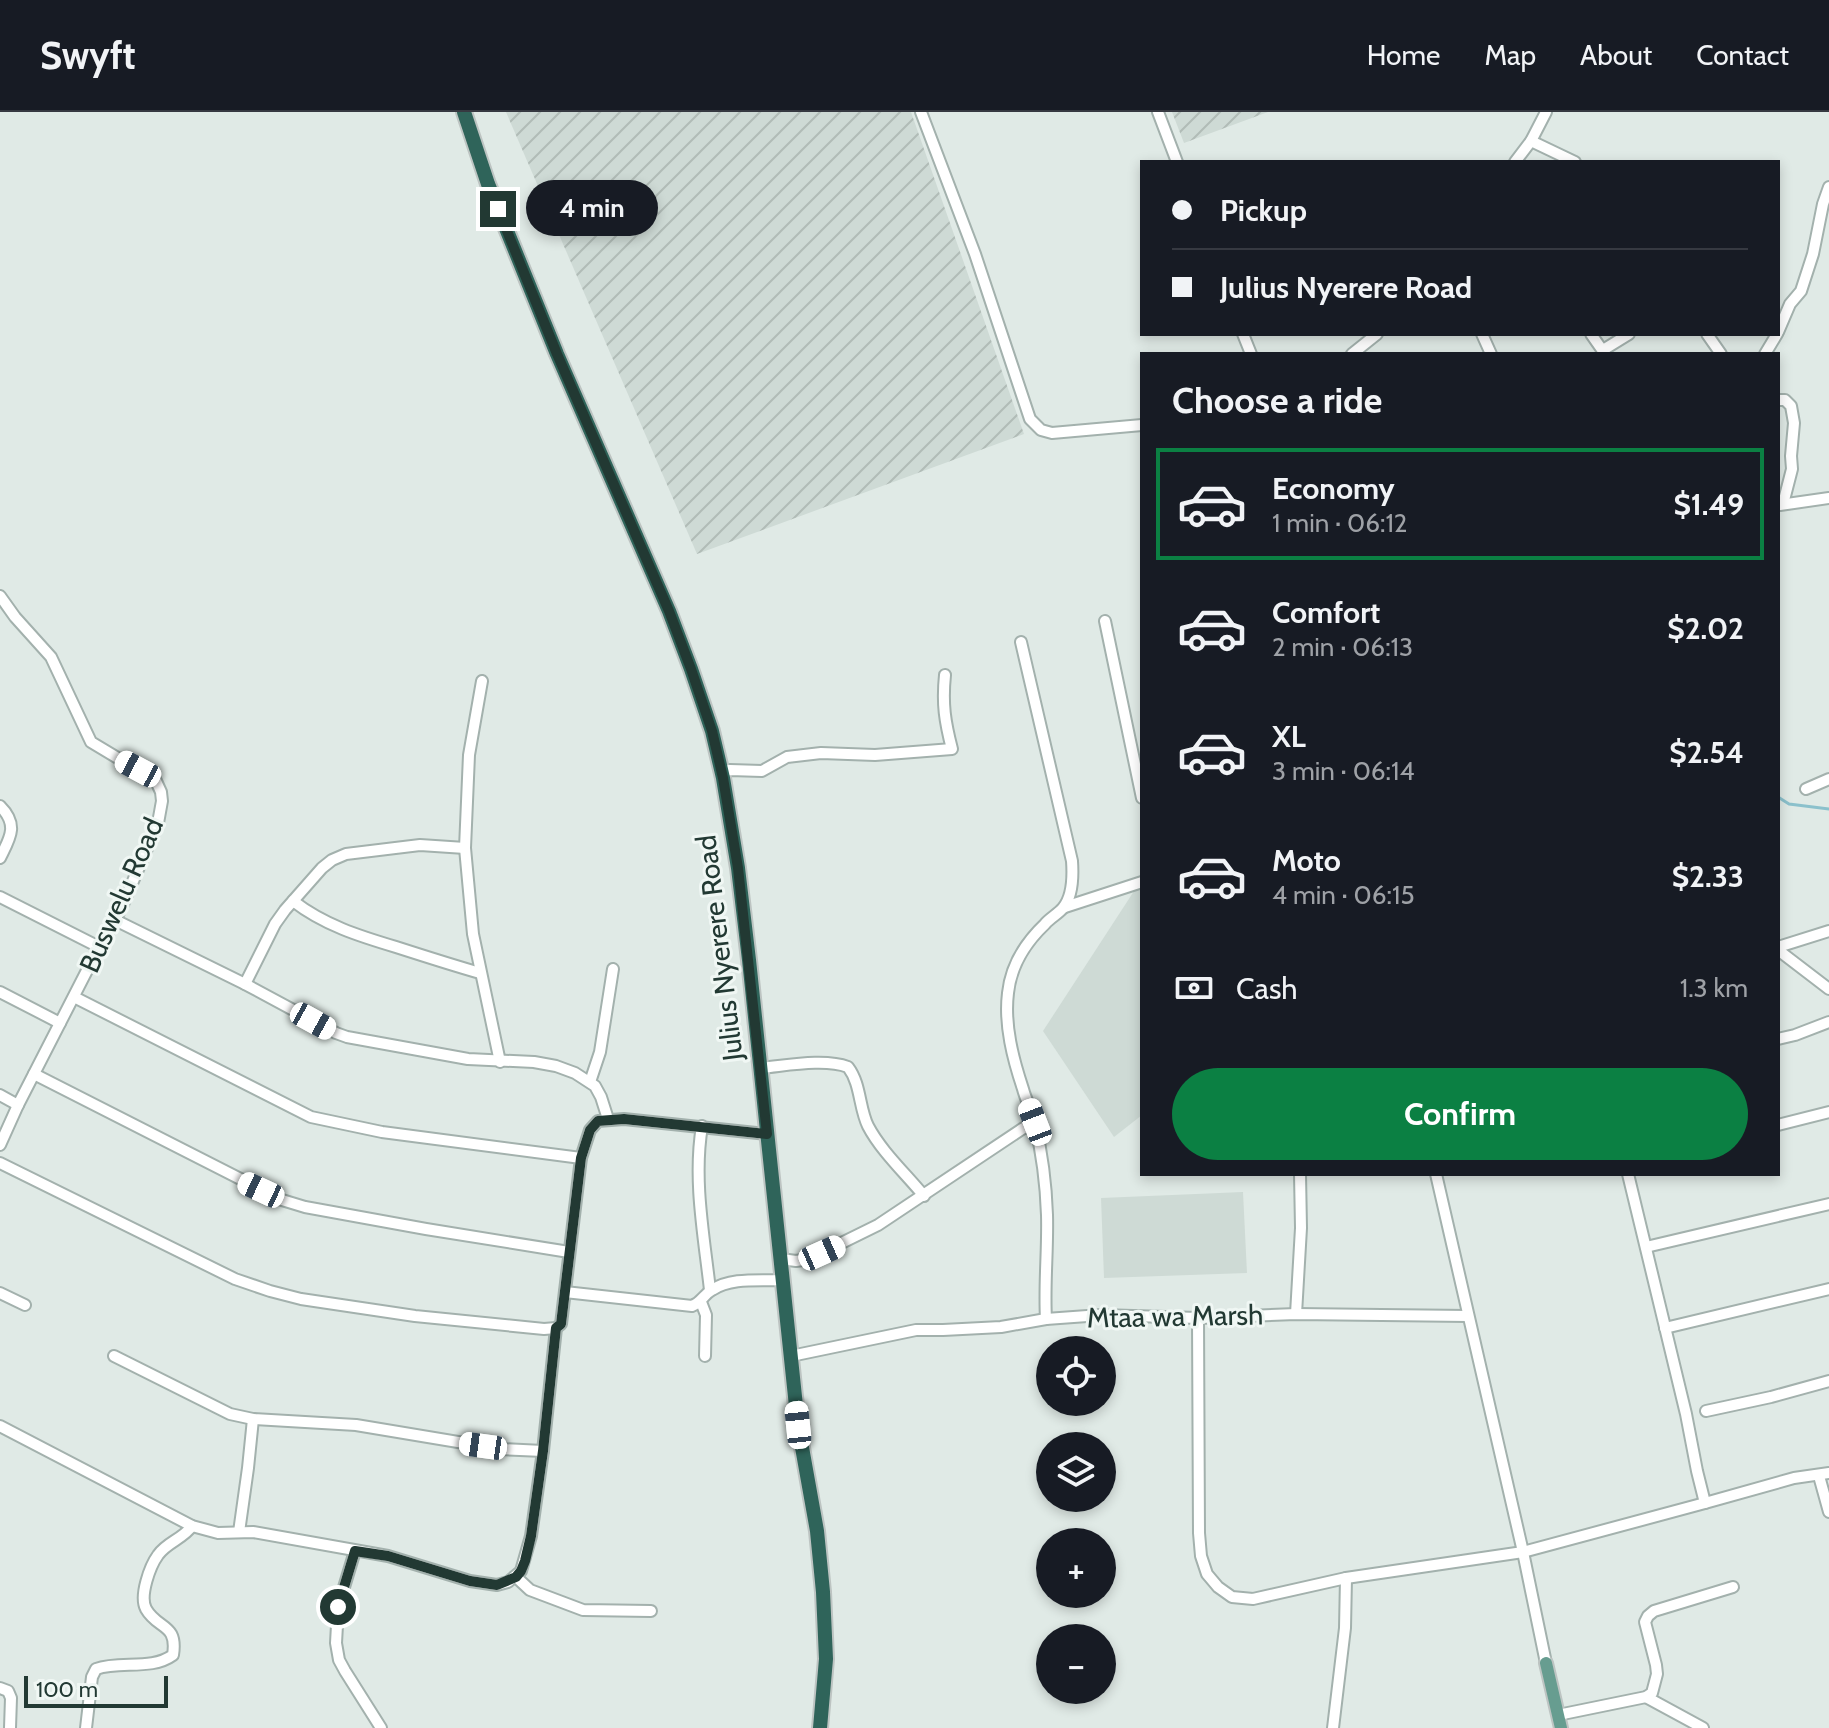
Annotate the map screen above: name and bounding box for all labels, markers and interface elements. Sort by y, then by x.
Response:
text: Swyft [40,32,136,79]
text: Home [1367,38,1440,72]
text: Map [1484,38,1536,72]
text: About [1580,38,1652,72]
text: Contact [1696,38,1789,72]
callout: 4 min [526,181,658,237]
route end [480,191,516,227]
text: 4 min [559,192,625,224]
text: Pickup [1220,192,1307,229]
text: Julius Nyerere Road [1220,269,1472,306]
text: Choose a ride [1172,378,1382,422]
icon: car [1176,468,1248,540]
text: Economy [1272,470,1395,507]
text: $1.49 [1673,486,1744,523]
text: 1 min · 06:12 [1272,507,1408,539]
icon: car [1176,592,1248,664]
text: Comfort [1272,594,1380,631]
text: $2.02 [1667,610,1744,647]
text: 2 min · 06:13 [1272,631,1413,663]
icon: car [1176,716,1248,788]
text: XL [1272,718,1306,755]
text: $2.54 [1669,734,1744,771]
car [111,747,165,791]
text: 3 min · 06:14 [1272,755,1414,787]
street label: Buswelu Road [72,812,170,978]
street label: Julius Nyerere Road [688,833,750,1064]
icon: car [1176,840,1248,912]
text: Moto [1272,842,1341,879]
text: $2.33 [1672,858,1744,895]
text: 4 min · 06:15 [1272,879,1414,911]
icon: cash [1172,966,1216,1010]
text: Cash [1236,970,1298,1007]
text: 1.3 km [1680,972,1748,1004]
car [286,999,340,1043]
button: Confirm [1172,1068,1748,1160]
car [1015,1095,1055,1149]
car [234,1169,288,1211]
car [795,1232,849,1274]
street label: Mtaa wa Marsh [1087,1297,1263,1335]
map controls [1036,1336,1116,1704]
button: locate [1036,1336,1116,1416]
car [784,1400,812,1450]
car [458,1431,508,1461]
button: layers [1036,1432,1116,1512]
button: + [1036,1528,1116,1608]
route start [320,1589,356,1625]
button: − [1036,1624,1116,1704]
scale bar [24,1672,168,1708]
text: 100 m [36,1676,98,1703]

